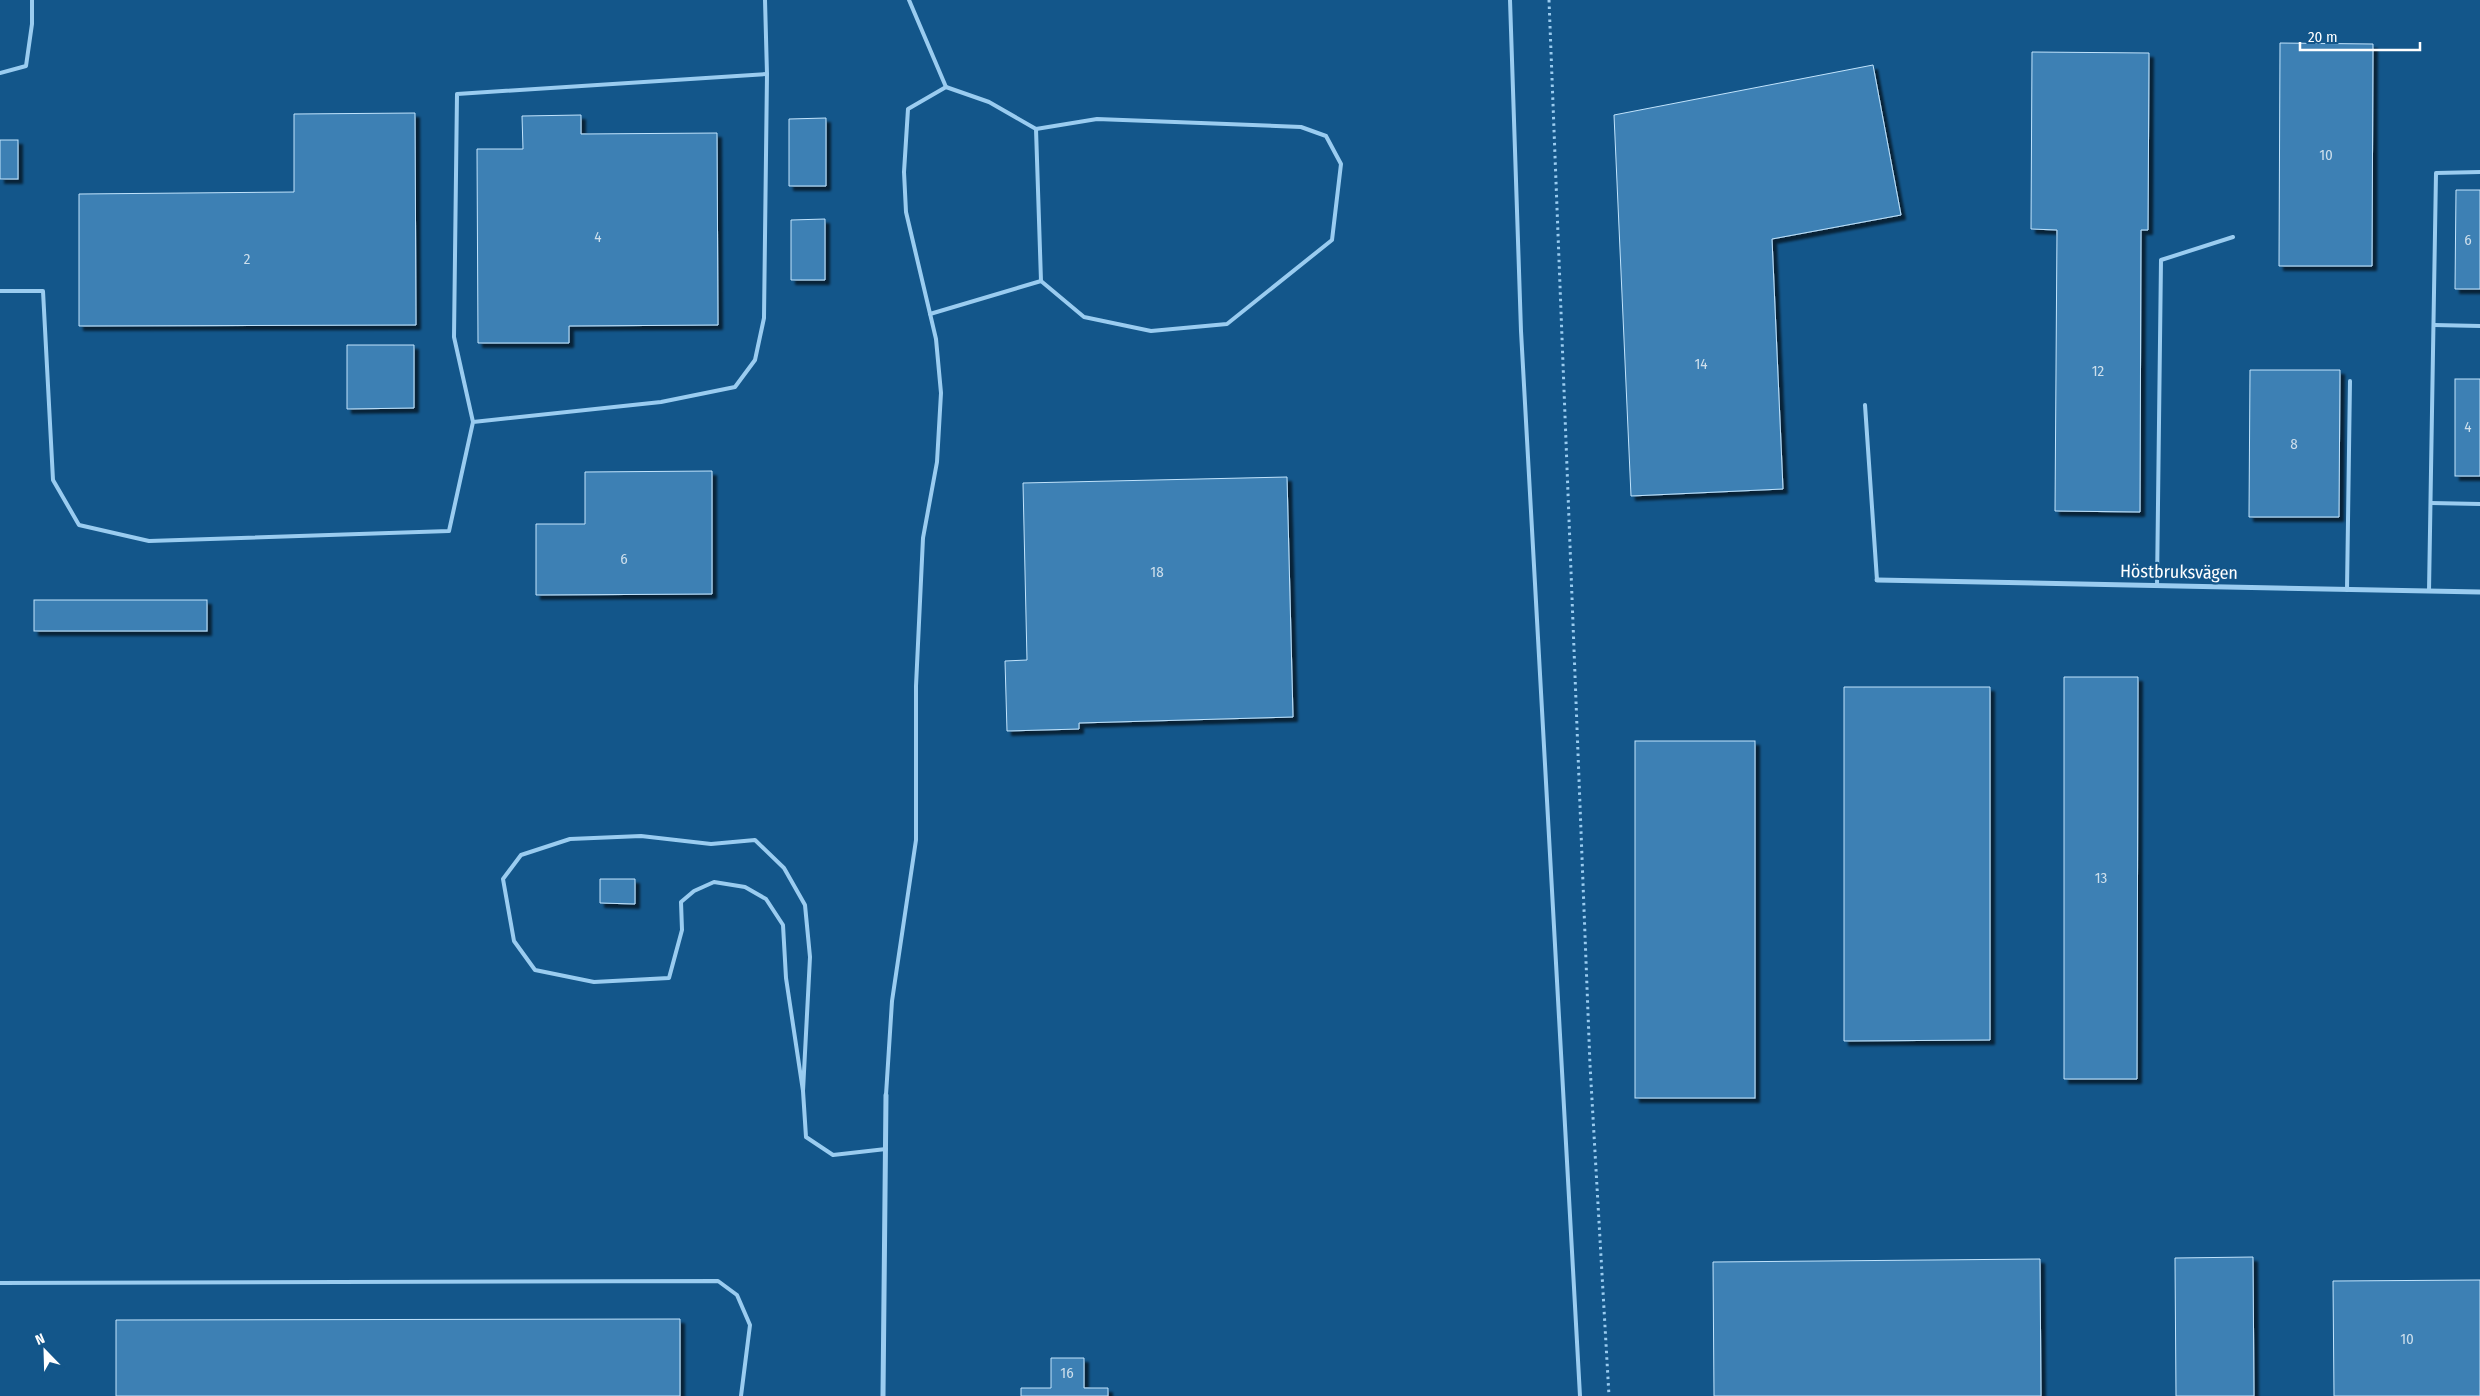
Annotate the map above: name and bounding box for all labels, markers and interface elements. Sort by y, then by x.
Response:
scale bar [2300,20,2420,52]
text: 20 m [2308,28,2338,46]
house number: 10 [2319,146,2333,164]
house number: 4 [594,228,602,246]
house number: 6 [2464,231,2472,249]
house number: 2 [244,250,251,268]
house number: 14 [1694,355,1708,373]
house number: 12 [2092,362,2105,380]
house number: 4 [2464,418,2472,436]
house number: 8 [2290,435,2298,453]
house number: 6 [620,550,628,568]
street label: Höstbruksvägen [2120,560,2238,584]
house number: 18 [1150,563,1164,581]
house number: 13 [2095,869,2108,887]
north arrow [20,1326,70,1376]
text: N [33,1330,47,1349]
house number: 10 [2400,1330,2414,1348]
house number: 16 [1060,1364,1074,1382]

